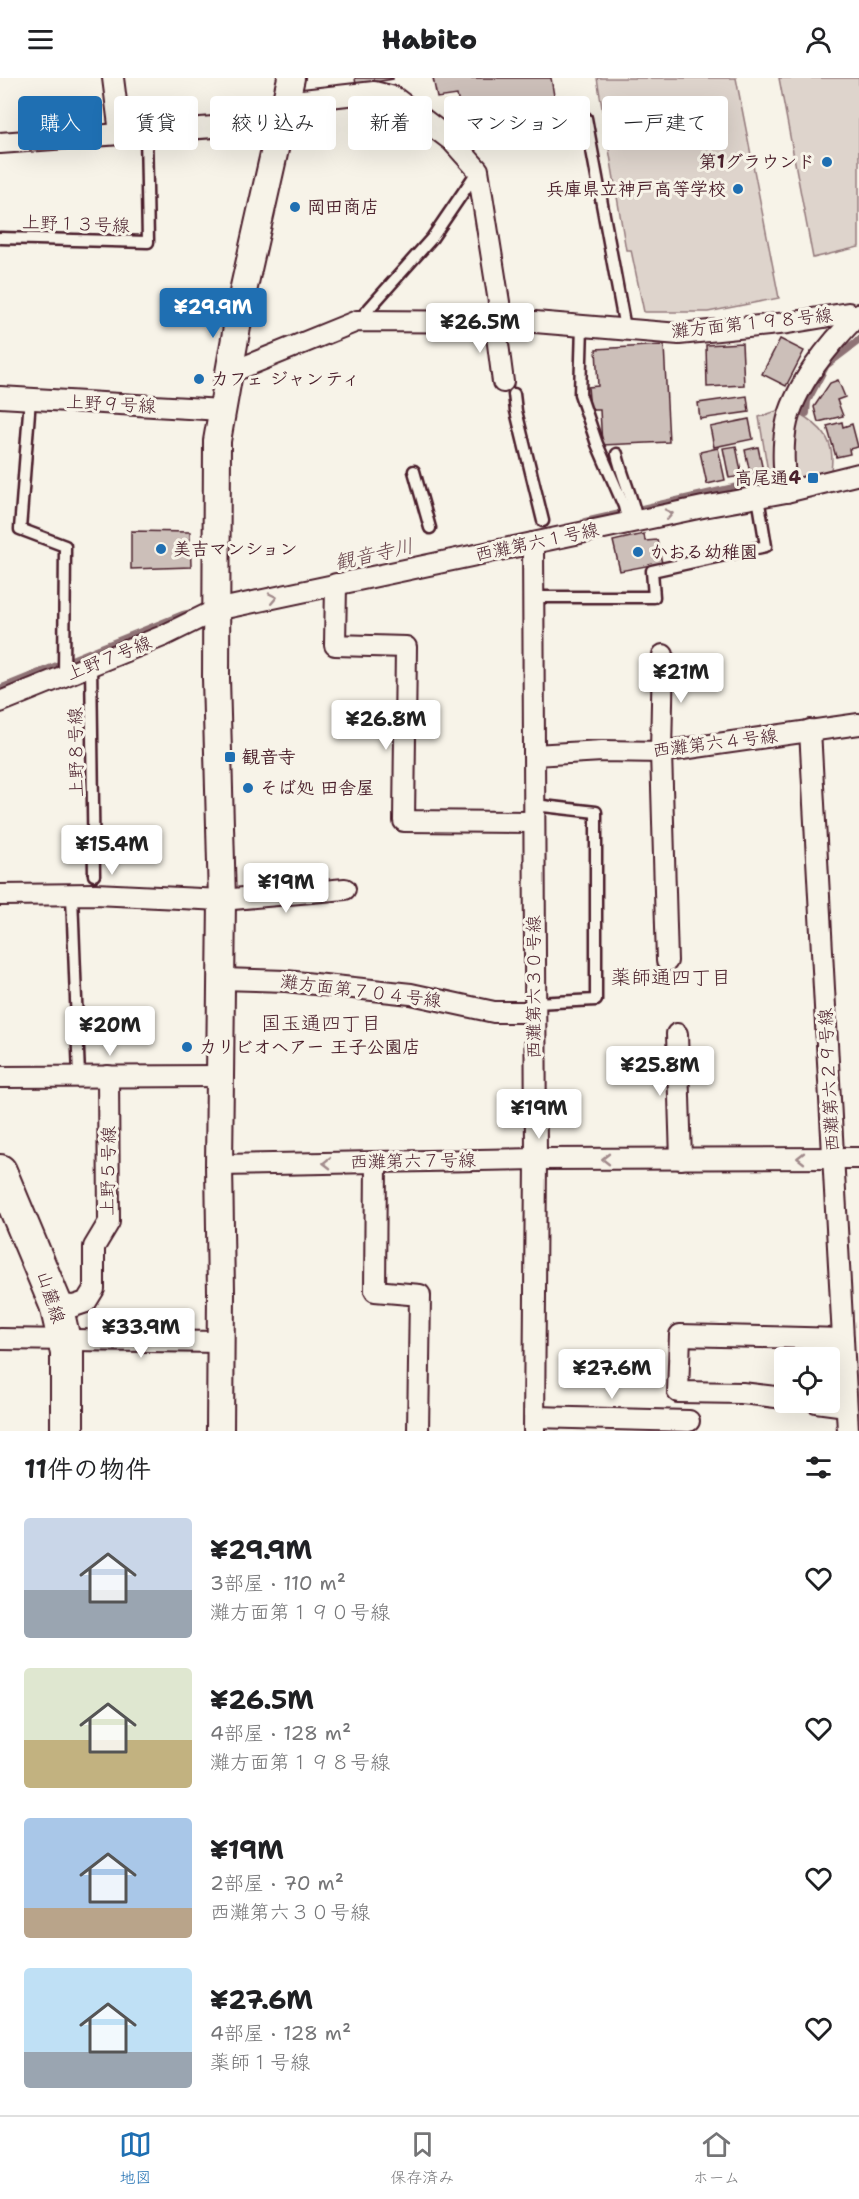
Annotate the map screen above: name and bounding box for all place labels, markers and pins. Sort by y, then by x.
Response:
place label: 第1グラウンド [699,150,815,174]
marker: 第1グラウンド [820,155,834,169]
place label: 兵庫県立神戸高等学校 [546,177,726,201]
marker: 兵庫県立神戸高等学校 [731,182,745,196]
place label: 岡田商店 [307,195,379,219]
marker: 岡田商店 [288,200,302,214]
pin: ¥29.9M [164,288,262,339]
pin: ¥26.5M [431,303,529,354]
place label: カフェ ジャンティ [211,367,360,391]
marker: カフェ ジャンティ [192,372,206,386]
place label: 高尾通4 [734,466,801,490]
marker: 高尾通4 [806,471,820,485]
place label: 美吉マンション [173,537,298,561]
place label: かおる幼稚園 [650,540,758,564]
marker: 美吉マンション [154,542,168,556]
marker: かおる幼稚園 [631,545,645,559]
pin: ¥21M [645,653,717,704]
pin: ¥26.8M [337,700,435,751]
place label: 観音寺 [242,745,296,769]
marker: 観音寺 [223,750,237,764]
place label: そば処 田舎屋 [260,776,374,800]
marker: そば処 田舎屋 [241,781,255,795]
pin: ¥15.4M [63,825,161,876]
pin: ¥19M [250,863,322,914]
pin: ¥20M [74,1006,146,1057]
place label: カリビオヘアー 王子公園店 [199,1035,420,1059]
marker: カリビオヘアー 王子公園店 [180,1040,194,1054]
pin: ¥25.8M [611,1046,709,1097]
pin: ¥19M [503,1089,575,1140]
pin: ¥33.9M [92,1308,190,1359]
pin: ¥27.6M [563,1349,661,1400]

